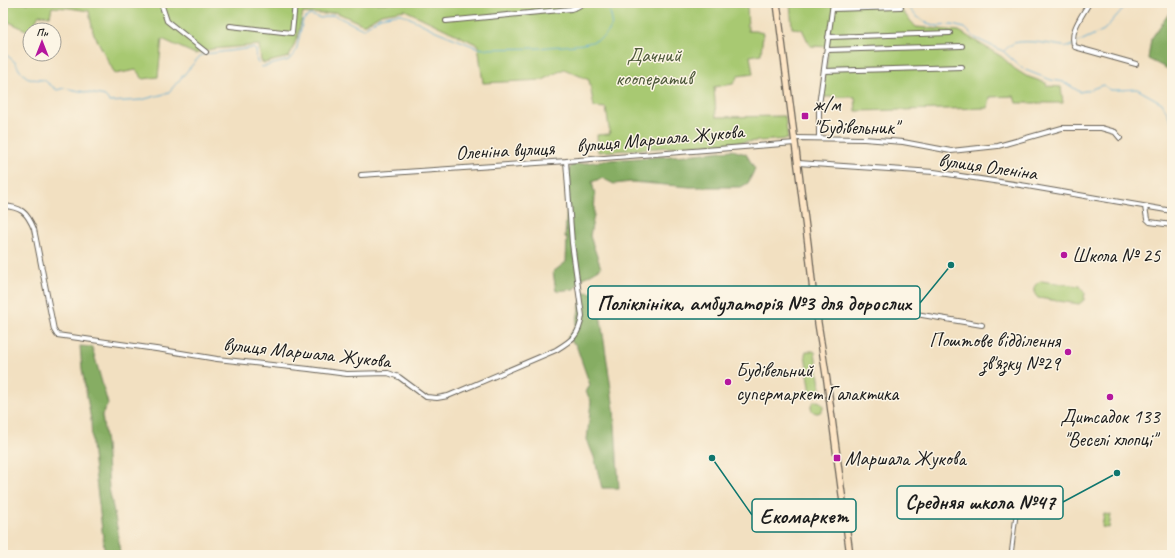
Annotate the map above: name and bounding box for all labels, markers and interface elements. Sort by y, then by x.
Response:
north arrow [22,22,62,62]
text: Пн [36,25,49,39]
park label: Дачний кооператив [616,43,696,91]
place label: ж/м "Будівельник" [813,92,903,140]
marker: ж/м "Будівельник" [800,111,810,121]
street label: вулиця Маршала Жукова [575,119,747,158]
street label: Оленіна вулиця [455,135,556,166]
street label: вулиця Оленіна [937,147,1040,186]
place label: Школа № 25 [1072,243,1161,268]
marker: Школа № 25 [1059,250,1069,260]
callout: Поліклініка, амбулаторія №3 для дорослих [588,286,920,319]
text: Поліклініка, амбулаторія №3 для дорослих [597,290,913,317]
place label: Поштове відділення зв'язку №29 [929,328,1062,377]
street label: вулиця Маршала Жукова [222,331,394,374]
marker: Поштове відділення зв'язку №29 [1063,347,1073,357]
place label: Будівельний супермаркет Галактика [736,358,900,406]
marker: Будівельний супермаркет Галактика [723,377,733,387]
marker: Дитсадок 133 "Веселі хлопці" [1105,392,1115,402]
place label: Дитсадок 133 "Веселі хлопці" [1060,404,1162,452]
place label: Маршала Жукова [845,446,967,471]
marker: Маршала Жукова [832,453,842,463]
callout: Средняя школа №47 [897,486,1063,519]
text: Средняя школа №47 [905,489,1057,515]
callout: Екомаркет [752,499,856,532]
text: Екомаркет [760,503,850,529]

